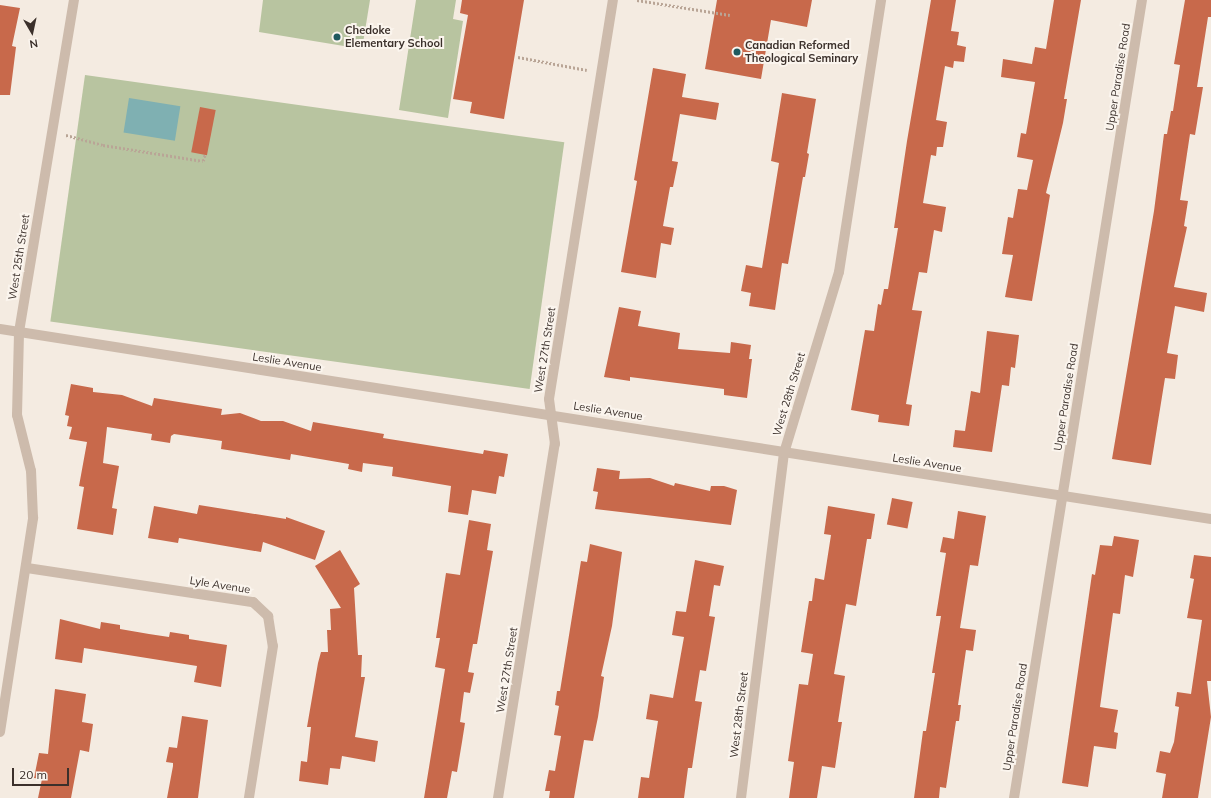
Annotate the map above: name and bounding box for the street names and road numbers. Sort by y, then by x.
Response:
street label: Upper Paradise Road [1103,22,1133,132]
street label: West 25th Street [6,213,32,301]
street label: West 27th Street [532,306,558,394]
street label: Upper Paradise Road [1051,342,1081,452]
street label: Leslie Avenue [252,350,322,374]
street label: West 28th Street [770,351,808,437]
street label: Leslie Avenue [573,399,643,423]
street label: Leslie Avenue [892,451,962,475]
street label: Lyle Avenue [189,574,251,596]
street label: West 27th Street [494,626,520,714]
street label: Upper Paradise Road [1000,662,1030,772]
street label: West 28th Street [727,671,751,759]

